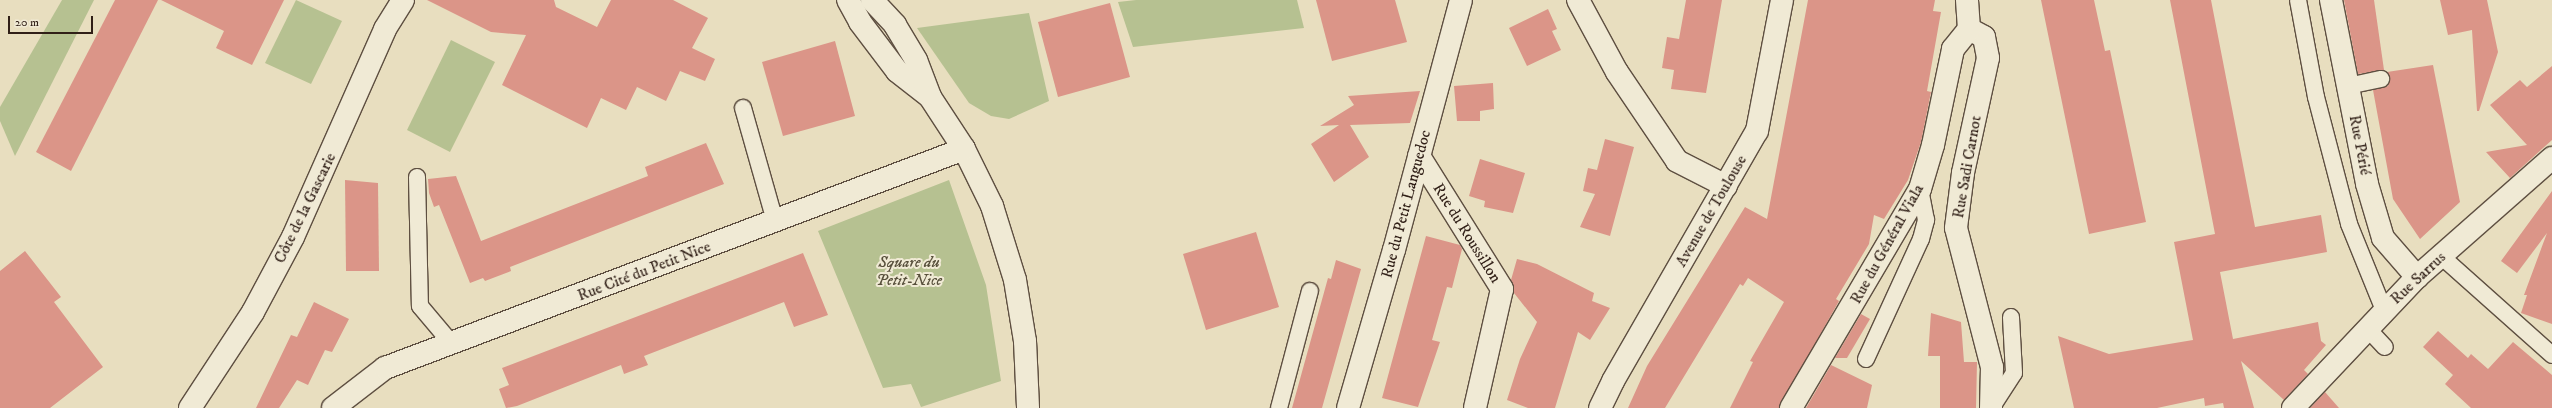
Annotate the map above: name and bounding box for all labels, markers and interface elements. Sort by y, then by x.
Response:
scale bar [10,8,95,34]
text: 20 m [15,15,39,30]
street label: Rue Périé [2345,113,2375,177]
street label: Rue Sadi Carnot [1949,114,1985,220]
street label: Rue du Petit Languedoc [1377,128,1435,280]
street label: Côte de la Gascarie [270,150,340,266]
street label: Avenue de Toulouse [1671,152,1751,270]
street label: Rue du Roussillon [1429,180,1505,286]
street label: Rue du Général Viala [1846,181,1928,307]
street label: Rue Cité du Petit Nice [575,237,713,305]
street label: Rue Sarrus [2386,248,2450,308]
park label: Square du Petit-Nice [876,252,942,290]

